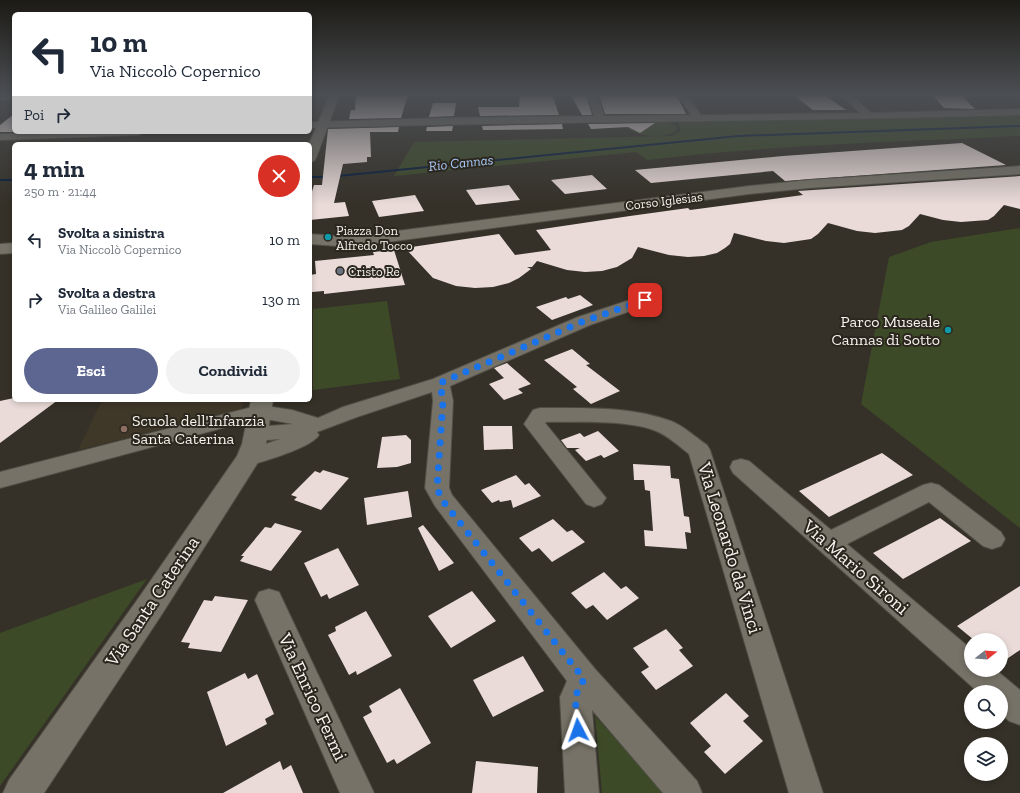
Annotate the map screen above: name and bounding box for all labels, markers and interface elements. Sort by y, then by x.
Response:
text: 10 m [90,26,147,59]
icon: left [24,28,76,80]
text: Via Niccolò Copernico [90,60,261,82]
icon: right [52,104,74,126]
text: Poi [24,106,44,124]
water label: Rio Cannas [428,151,494,175]
text: 4 min [24,154,85,183]
button: close [258,155,300,197]
text: 250 m · 21:44 [24,184,96,199]
street label: Corso Iglesias [625,189,704,213]
place label: Piazza Don Alfredo Tocco [336,223,413,253]
text: Svolta a sinistra [58,224,165,242]
icon: left [24,229,46,251]
text: 10 m [269,231,300,249]
marker: Piazza Don Alfredo Tocco [323,232,333,242]
text: Via Niccolò Copernico [58,242,181,257]
place label: Cristo Re [348,264,400,279]
marker: Cristo Re [335,266,345,276]
pin [628,283,662,317]
text: Svolta a destra [58,284,156,302]
icon: right [24,289,46,311]
icon: arrive [634,289,656,311]
text: 130 m [262,291,300,309]
text: Via Galileo Galilei [58,302,156,317]
place label: Parco Museale Cannas di Sotto [832,312,940,349]
marker: Parco Museale Cannas di Sotto [943,325,953,335]
button: Esci [24,348,158,394]
button: Condividi [166,348,300,394]
place label: Scuola dell'Infanzia Santa Caterina [132,411,265,448]
marker: Scuola dell'Infanzia Santa Caterina [119,424,129,434]
street label: Via Leonardo da Vinci [693,459,767,636]
street label: Via Mario Sironi [797,514,914,619]
street label: Via Santa Caterina [99,531,204,671]
street label: Via Enrico Fermi [273,629,353,764]
north arrow [964,633,1008,677]
map controls [964,633,1008,781]
button: search [964,685,1008,729]
position arrow [557,709,599,751]
button: layers [964,737,1008,781]

